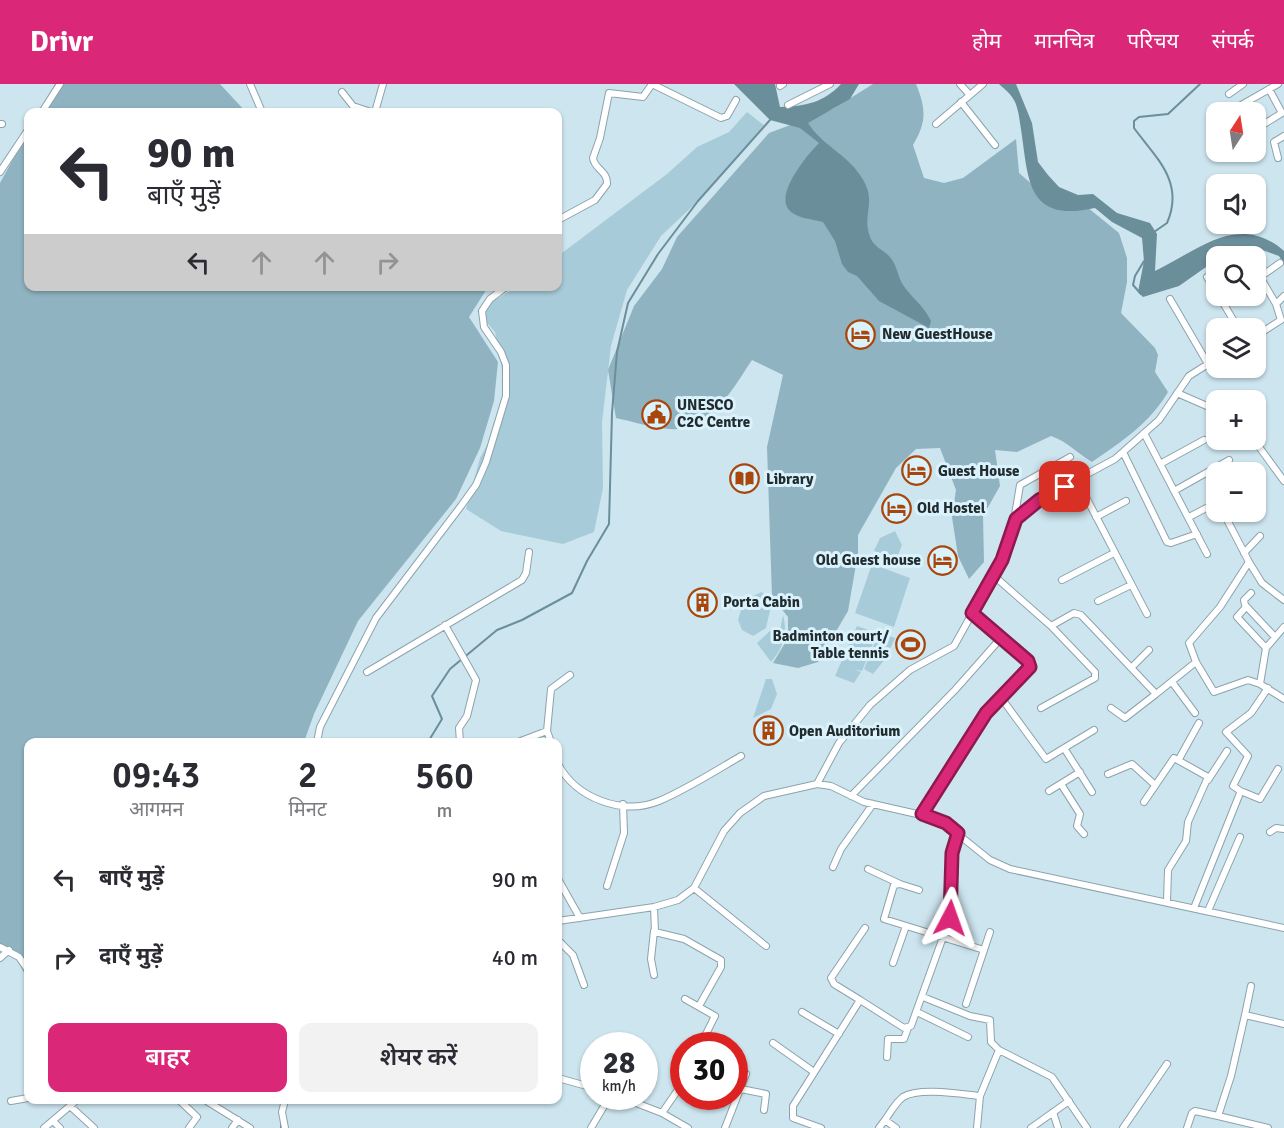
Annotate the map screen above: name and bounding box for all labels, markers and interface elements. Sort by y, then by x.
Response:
text: Drivr [30,25,93,59]
text: होम [972,28,1001,54]
text: मानचित्र [1034,28,1094,54]
text: परिचय [1127,28,1179,54]
text: संपर्क [1212,28,1254,54]
north arrow [1206,102,1266,162]
map controls [1206,102,1266,522]
text: 90 m [147,128,236,179]
icon: left [48,132,126,210]
button: sound [1206,174,1266,234]
text: बाएँ मुड़ें [147,179,221,212]
icon: left [182,246,215,279]
icon: ahead [245,246,278,279]
icon: ahead [308,246,341,279]
icon: right [371,246,404,279]
button: search [1206,246,1266,306]
hotel icon: New GuestHouse [845,318,877,350]
button: layers [1206,318,1266,378]
place label: New GuestHouse [882,325,993,343]
button: + [1206,390,1266,450]
place label: UNESCO C2C Centre [677,396,750,431]
public building icon: UNESCO C2C Centre [640,398,672,430]
hotel icon: Guest House [901,455,933,487]
pin [1039,461,1090,512]
place label: Guest House [938,462,1019,480]
button: − [1206,462,1266,522]
library icon: Library [729,463,761,495]
place label: Library [766,470,814,488]
icon: arrive [1048,470,1081,503]
hotel icon: Old Hostel [880,492,912,524]
place label: Old Hostel [917,499,986,517]
hotel icon: Old Guest house [926,544,958,576]
place label: Old Guest house [816,551,921,569]
building icon: Porta Cabin [686,586,718,618]
place label: Porta Cabin [723,593,800,611]
place label: Badminton court/ Table tennis [772,627,889,662]
sports icon: Badminton court/ Table tennis [894,629,926,661]
building icon: Open Auditorium [752,715,784,747]
place label: Open Auditorium [789,722,901,740]
text: 09:43 [112,753,200,798]
text: 2 [298,753,318,798]
text: 560 [415,754,474,799]
text: आगमन [129,797,184,822]
text: मिनट [289,797,327,822]
text: m [436,798,452,823]
icon: left [48,863,81,896]
text: बाएँ मुड़ें [99,864,164,891]
text: 90 m [492,866,538,893]
position arrow [918,886,982,950]
icon: right [48,941,81,974]
text: दाएँ मुड़ें [99,942,163,969]
text: 40 m [492,944,538,971]
button: बाहर [48,1023,287,1092]
button: शेयर करें [299,1023,538,1092]
speed limit sign: 30 [670,1032,748,1110]
text: 28 [603,1045,635,1082]
text: km/h [602,1077,636,1095]

